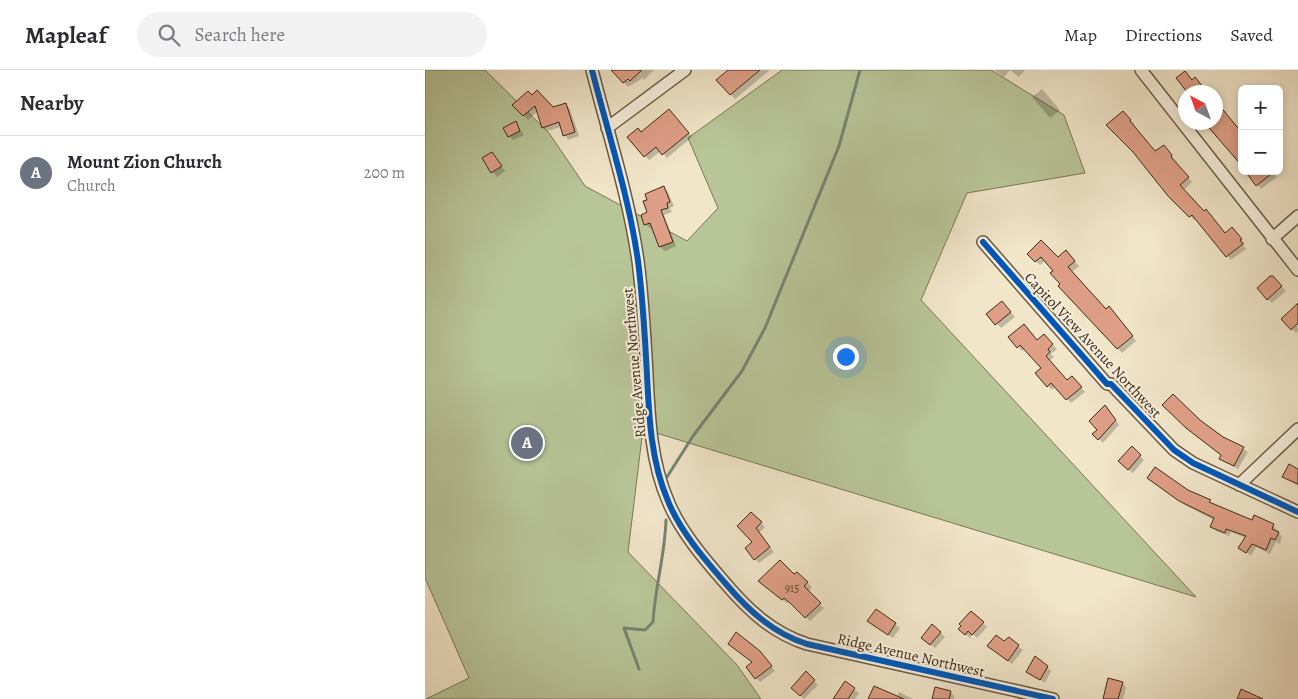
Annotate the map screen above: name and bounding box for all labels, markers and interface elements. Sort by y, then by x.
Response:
search box [137,12,487,57]
text: Mapleaf [25,19,107,51]
icon: search [155,21,183,49]
text: Search here [195,22,285,48]
text: Map [1064,23,1097,47]
text: Directions [1125,23,1202,47]
text: Saved [1230,23,1273,47]
north arrow [1178,85,1223,130]
map controls [1238,85,1283,175]
button: + [1238,85,1283,130]
text: Nearby [20,89,83,117]
button: − [1238,130,1283,175]
text: Mount Zion Church [67,149,222,175]
text: A [31,162,41,184]
text: 200 m [364,162,405,184]
text: Church [67,175,116,197]
street label: Capitol View Avenue Northwest [1020,268,1166,422]
street label: Ridge Avenue Northwest [617,287,651,439]
your location [833,344,859,370]
pin: A [511,424,543,462]
house number: 915 [785,580,799,596]
street label: Ridge Avenue Northwest [835,628,987,682]

